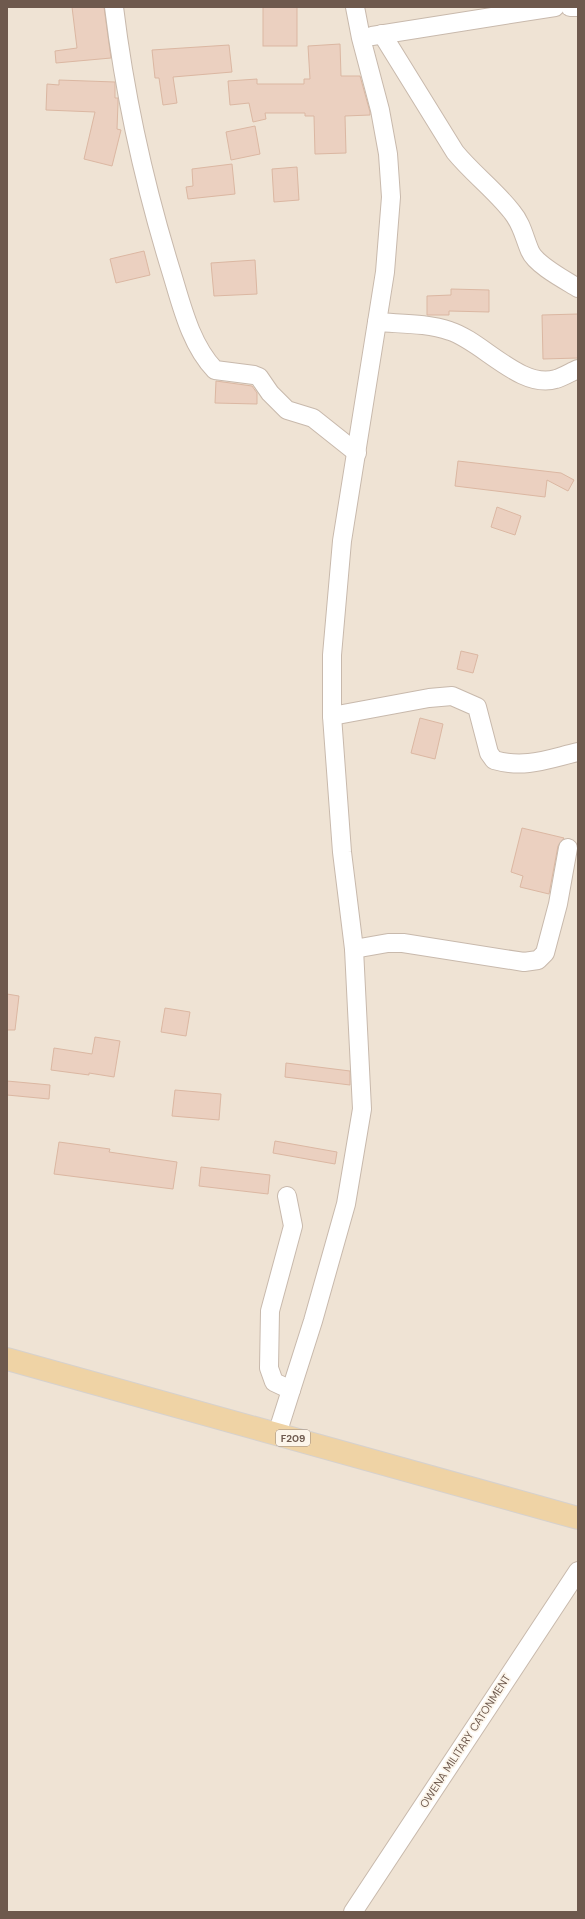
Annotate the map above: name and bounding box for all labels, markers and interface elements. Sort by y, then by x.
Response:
road number: F209 [276,1430,310,1446]
street label: OWENA MILITARY CATONMENT [417,1672,513,1810]

